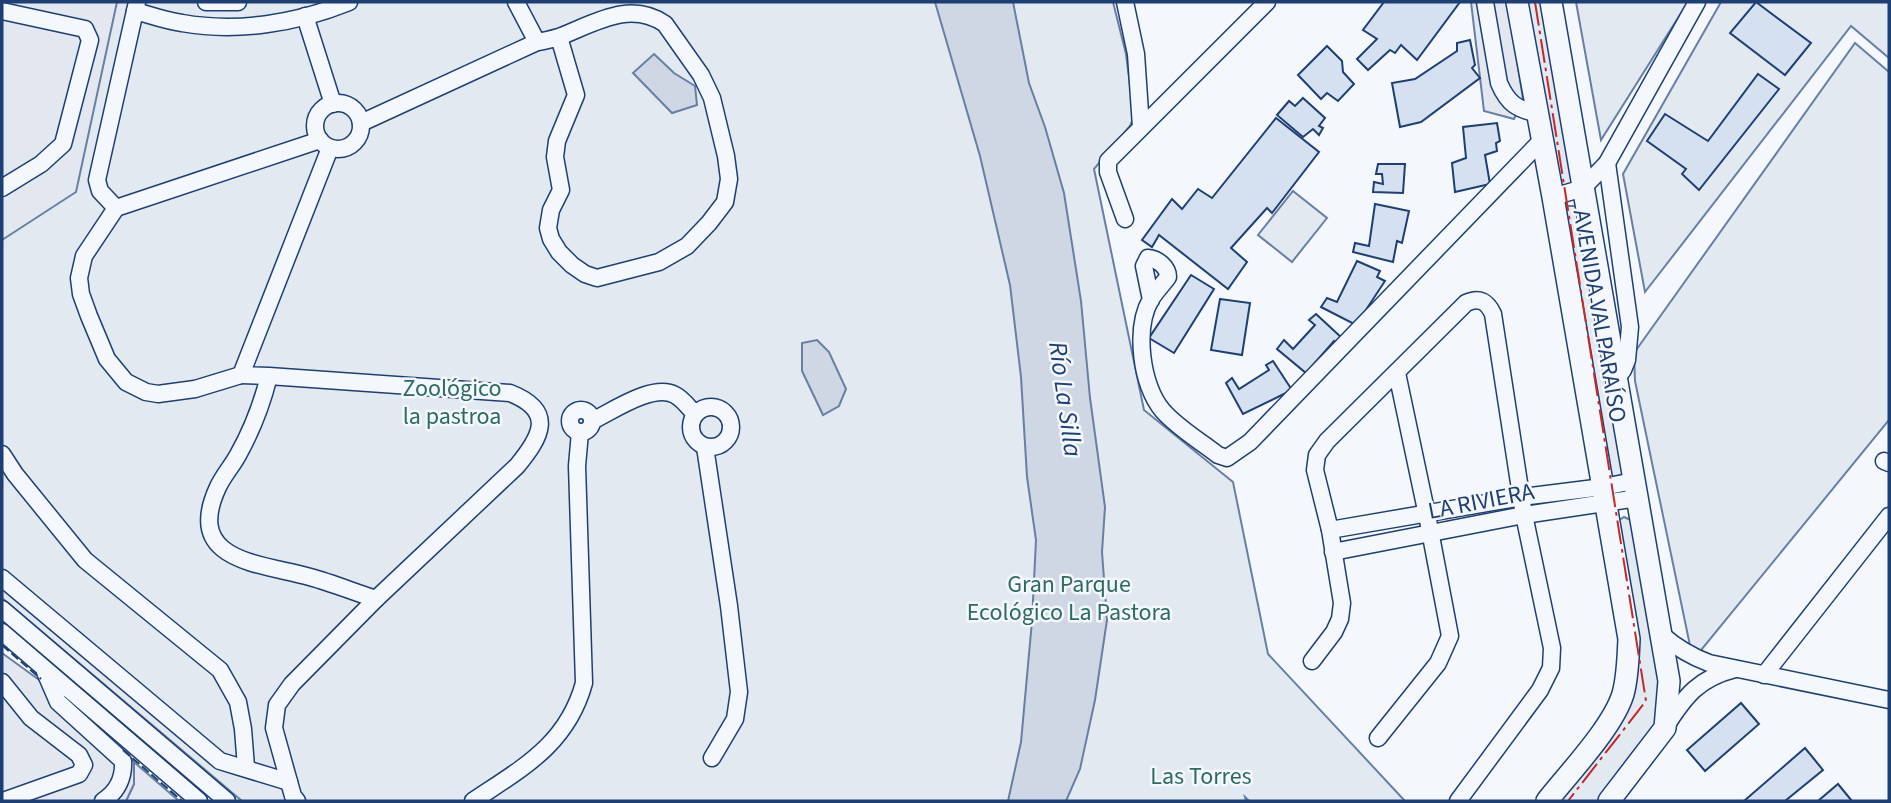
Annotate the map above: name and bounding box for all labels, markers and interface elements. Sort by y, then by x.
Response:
street label: AVENIDA VALPARAÍSO [1564,207,1635,425]
water label: Río La Silla [1039,339,1092,459]
park label: Zoológico la pastroa [402,371,502,434]
street label: LA RIVIERA [1425,474,1537,529]
park label: Gran Parque Ecológico La Pastora [967,567,1171,630]
park label: Las Torres [1150,759,1252,794]

